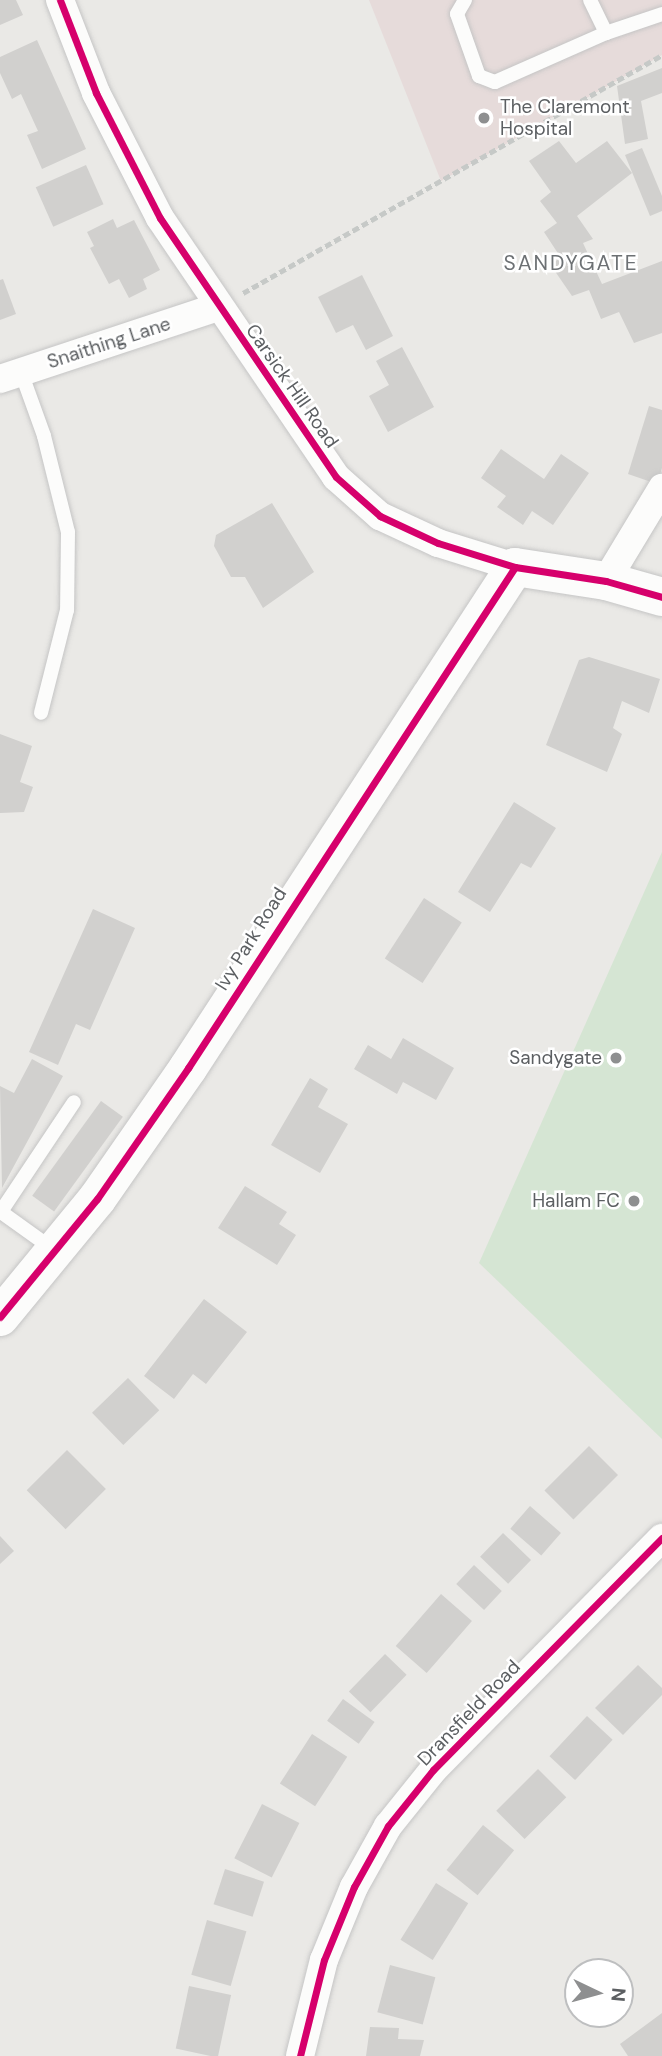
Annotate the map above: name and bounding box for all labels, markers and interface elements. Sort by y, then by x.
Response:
place label: The Claremont Hospital [500,96,630,140]
marker: The Claremont Hospital [474,108,494,128]
district label: SANDYGATE [505,250,637,276]
street label: Snaithing Lane [44,312,174,374]
street label: Carsick Hill Road [241,320,343,452]
street label: Ivy Park Road [210,883,292,995]
place label: Sandygate [509,1047,602,1069]
marker: Sandygate [608,1050,624,1066]
place label: Hallam FC [532,1190,620,1212]
marker: Hallam FC [626,1193,642,1209]
street label: Dransfield Road [413,1656,525,1770]
north arrow [564,1958,634,2028]
text: N [605,1987,631,2003]

